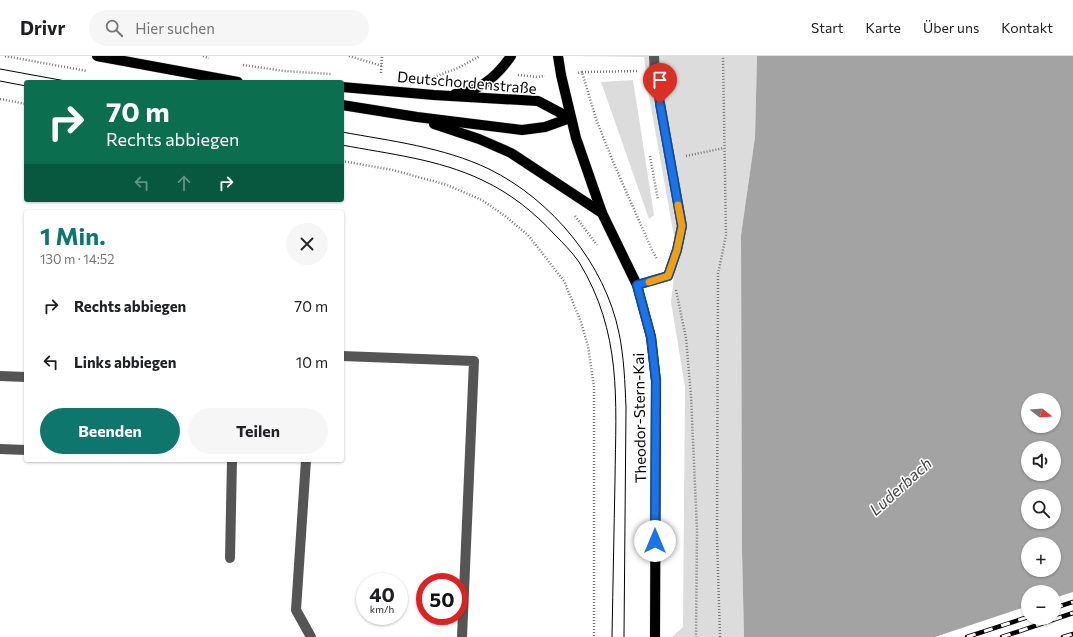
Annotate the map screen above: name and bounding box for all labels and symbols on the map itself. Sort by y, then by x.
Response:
pin [643,63,677,104]
street label: Deutschordenstraße [397,67,538,97]
street label: Theodor-Stern-Kai [629,353,649,483]
north arrow [1021,393,1061,433]
water label: Luderbach [865,453,935,519]
position arrow [634,520,676,562]
speed limit sign: 50 [416,573,468,625]

